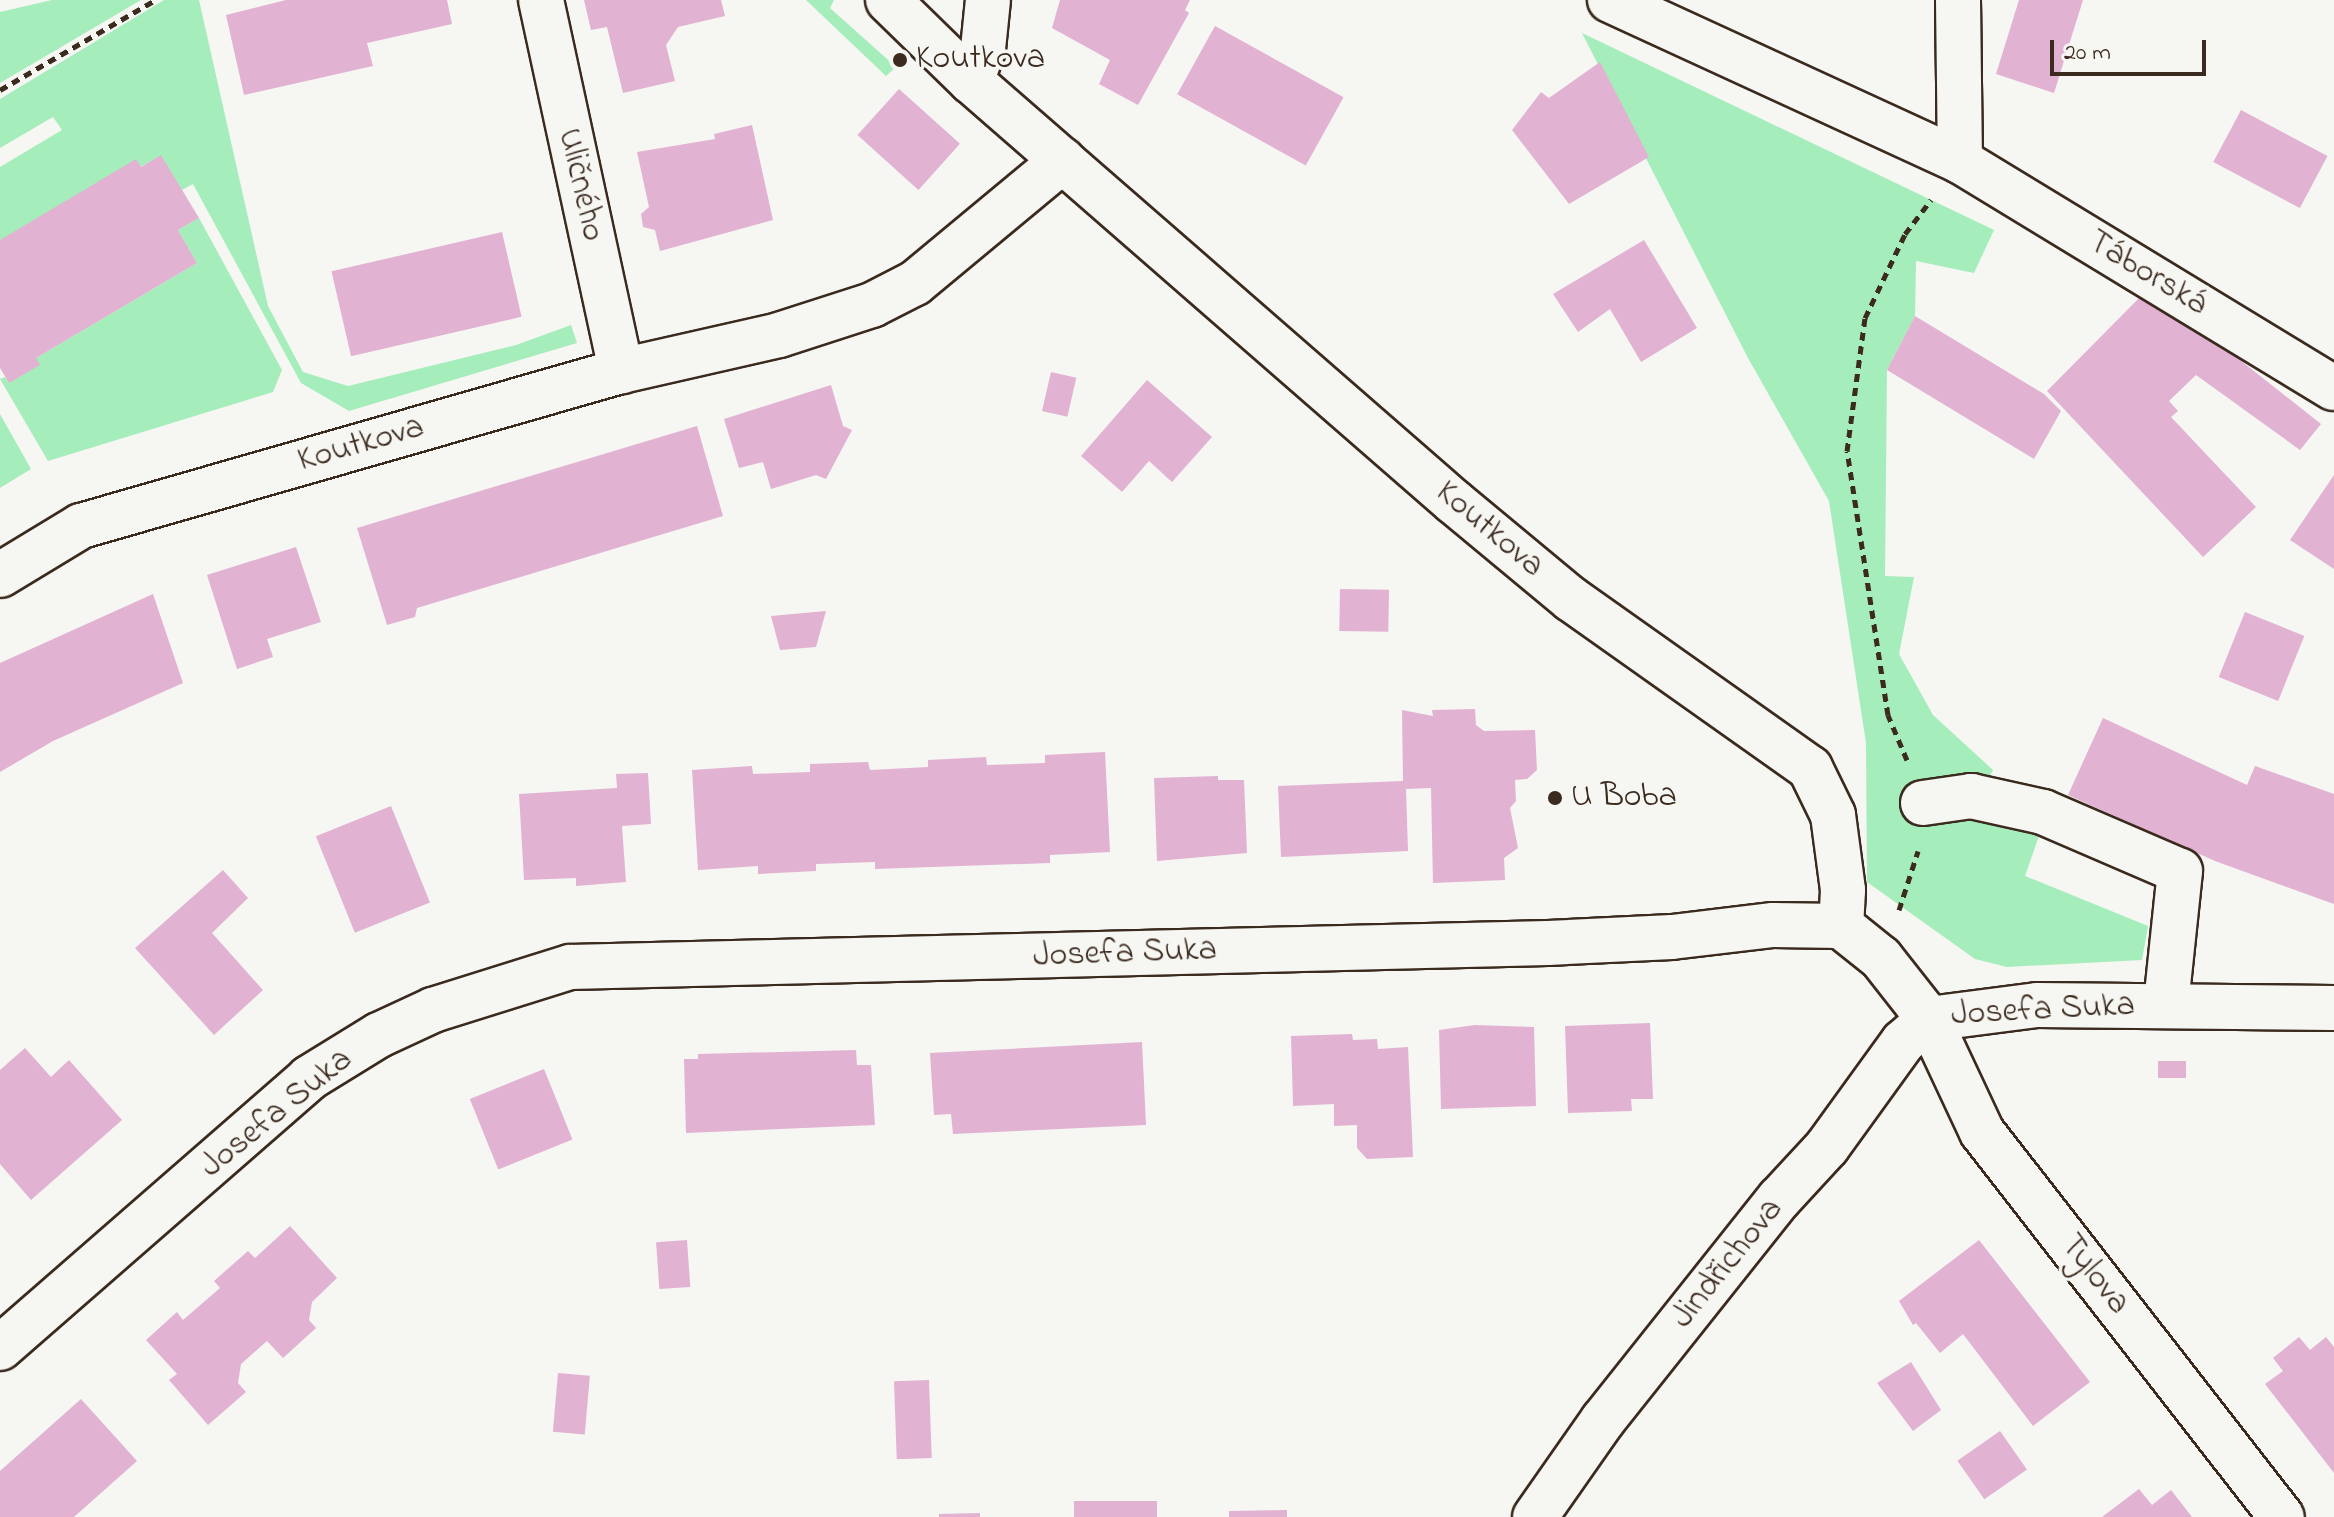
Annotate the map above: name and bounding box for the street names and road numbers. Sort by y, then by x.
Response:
street label: Uličného [547,125,613,245]
street label: Táborská [2080,222,2214,326]
street label: Koutkova [293,408,429,482]
street label: Koutkova [1426,473,1552,587]
street label: Josefa Suka [1032,930,1218,978]
street label: Josefa Suka [1950,986,2136,1036]
street label: Josefa Suka [193,1040,361,1188]
street label: Jindřichova [1663,1191,1793,1337]
street label: Tylova [2050,1227,2138,1323]

